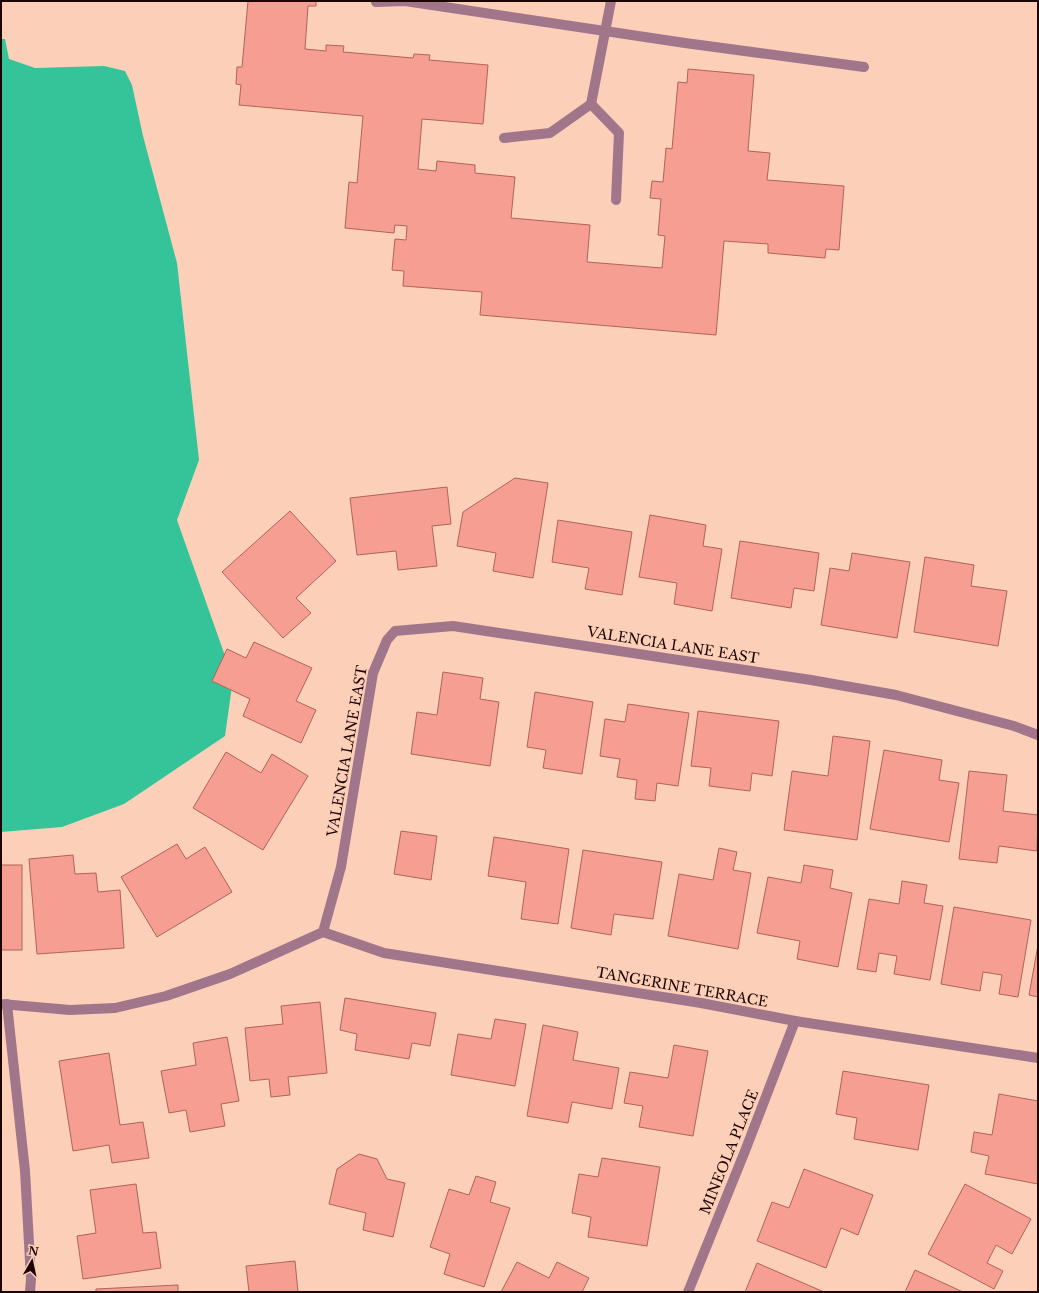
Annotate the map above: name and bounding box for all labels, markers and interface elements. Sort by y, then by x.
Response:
street label: VALENCIA LANE EAST [585,622,760,667]
street label: VALENCIA LANE EAST [323,664,371,839]
street label: TANGERINE TERRACE [595,963,769,1011]
street label: MINEOLA PLACE [696,1087,762,1217]
north arrow [12,1241,52,1281]
text: N [27,1243,40,1259]

